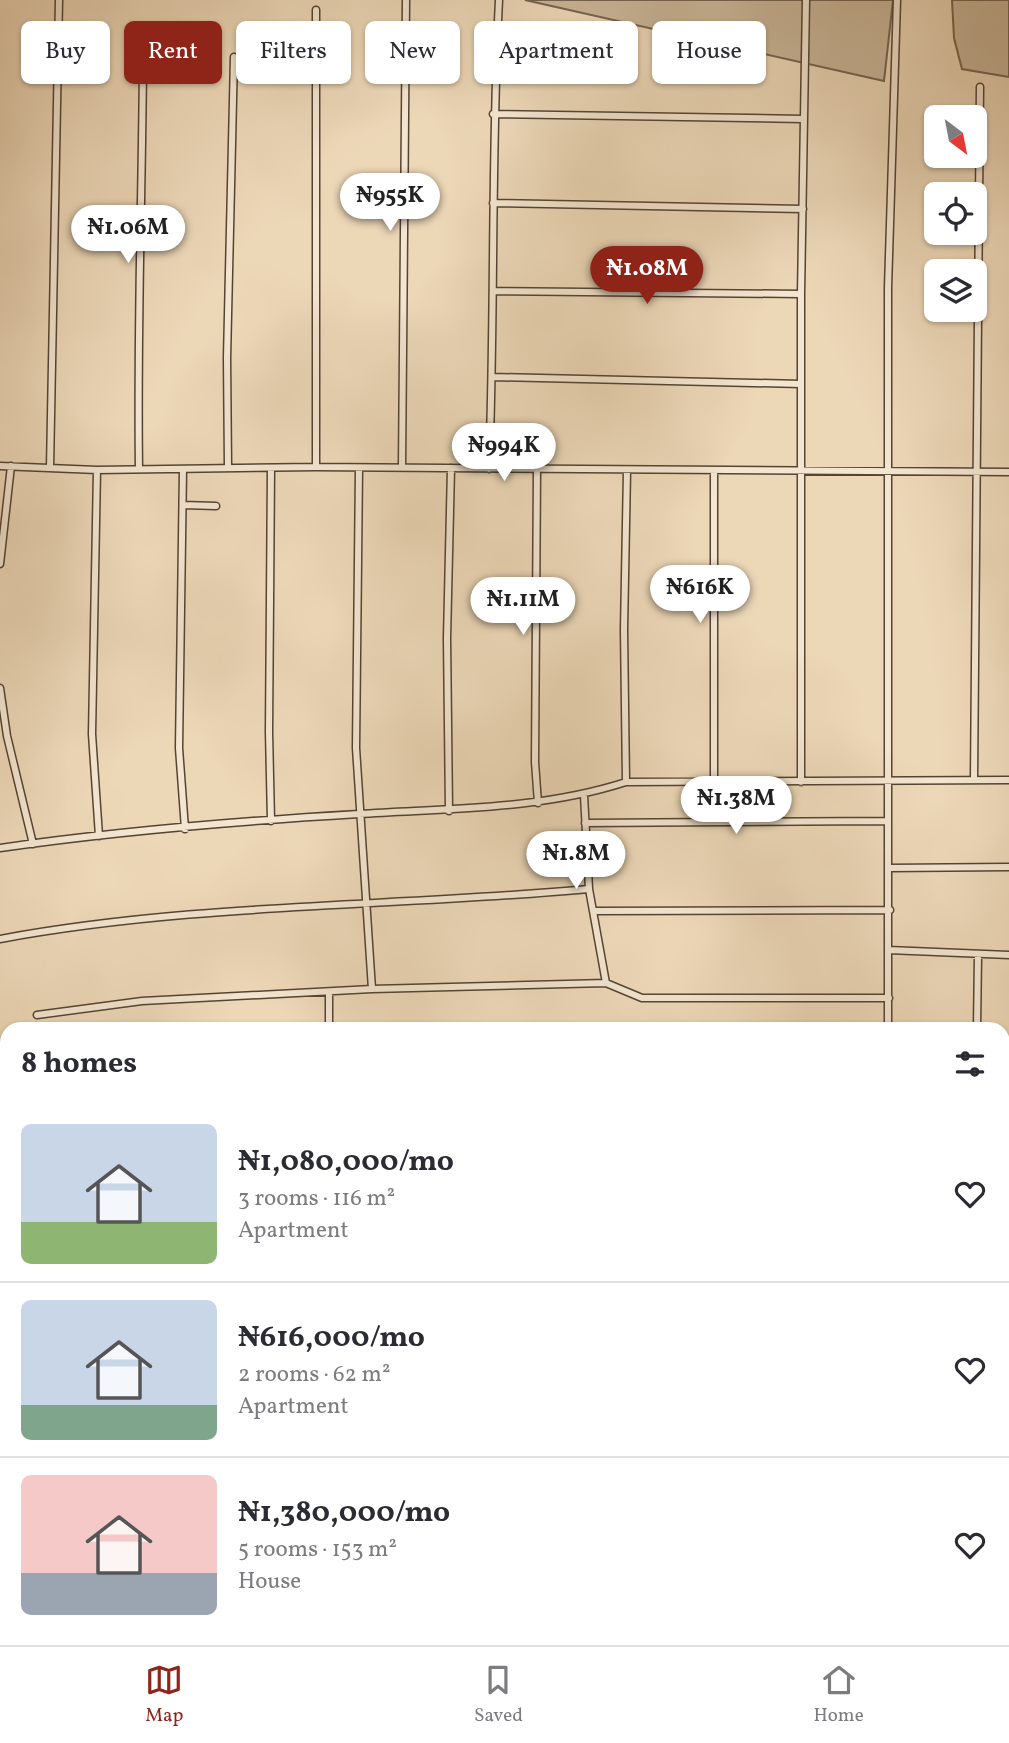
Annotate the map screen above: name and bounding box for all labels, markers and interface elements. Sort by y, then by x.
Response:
chip: Buy [21,21,110,84]
chip: Rent [124,21,222,84]
chip: Filters [236,21,351,84]
chip: New [365,21,460,84]
chip: Apartment [474,21,638,84]
chip: House [652,21,766,84]
north arrow [924,105,987,168]
map controls [924,105,987,322]
pin: ₦955K [341,174,439,233]
text: ₦955K [356,180,424,212]
button: locate [924,182,987,245]
pin: ₦1.06M [71,205,185,265]
text: ₦1.06M [87,212,169,244]
pin: ₦1.08M [590,246,704,306]
text: ₦1.08M [606,253,688,285]
button: layers [924,259,987,322]
pin: ₦994K [455,424,553,483]
text: ₦994K [468,430,540,462]
pin: ₦616K [651,566,749,625]
text: ₦616K [666,572,734,604]
pin: ₦1.11M [466,578,580,637]
text: ₦1.11M [486,584,560,616]
pin: ₦1.38M [679,776,793,836]
text: ₦1.38M [697,783,775,815]
pin: ₦1.8M [527,832,625,891]
text: ₦1.8M [542,838,610,870]
text: 8 homes [21,1043,137,1085]
icon: filters [951,1045,989,1083]
text: ₦1,080,000/mo [238,1141,454,1183]
icon: home [77,1152,161,1236]
icon: heart [951,1175,989,1213]
text: 3 rooms · 116 m² [238,1183,395,1215]
text: Apartment [238,1215,349,1247]
text: ₦616,000/mo [238,1317,425,1359]
icon: home [77,1328,161,1412]
icon: heart [951,1351,989,1389]
text: 2 rooms · 62 m² [238,1359,390,1391]
text: Apartment [238,1391,349,1423]
text: ₦1,380,000/mo [238,1492,450,1534]
icon: home [77,1503,161,1587]
icon: heart [951,1526,989,1564]
text: 5 rooms · 153 m² [238,1534,397,1566]
text: House [238,1566,301,1598]
tab: Map [145,1661,183,1729]
tab: Saved [474,1661,523,1729]
tab: Home [813,1661,864,1729]

